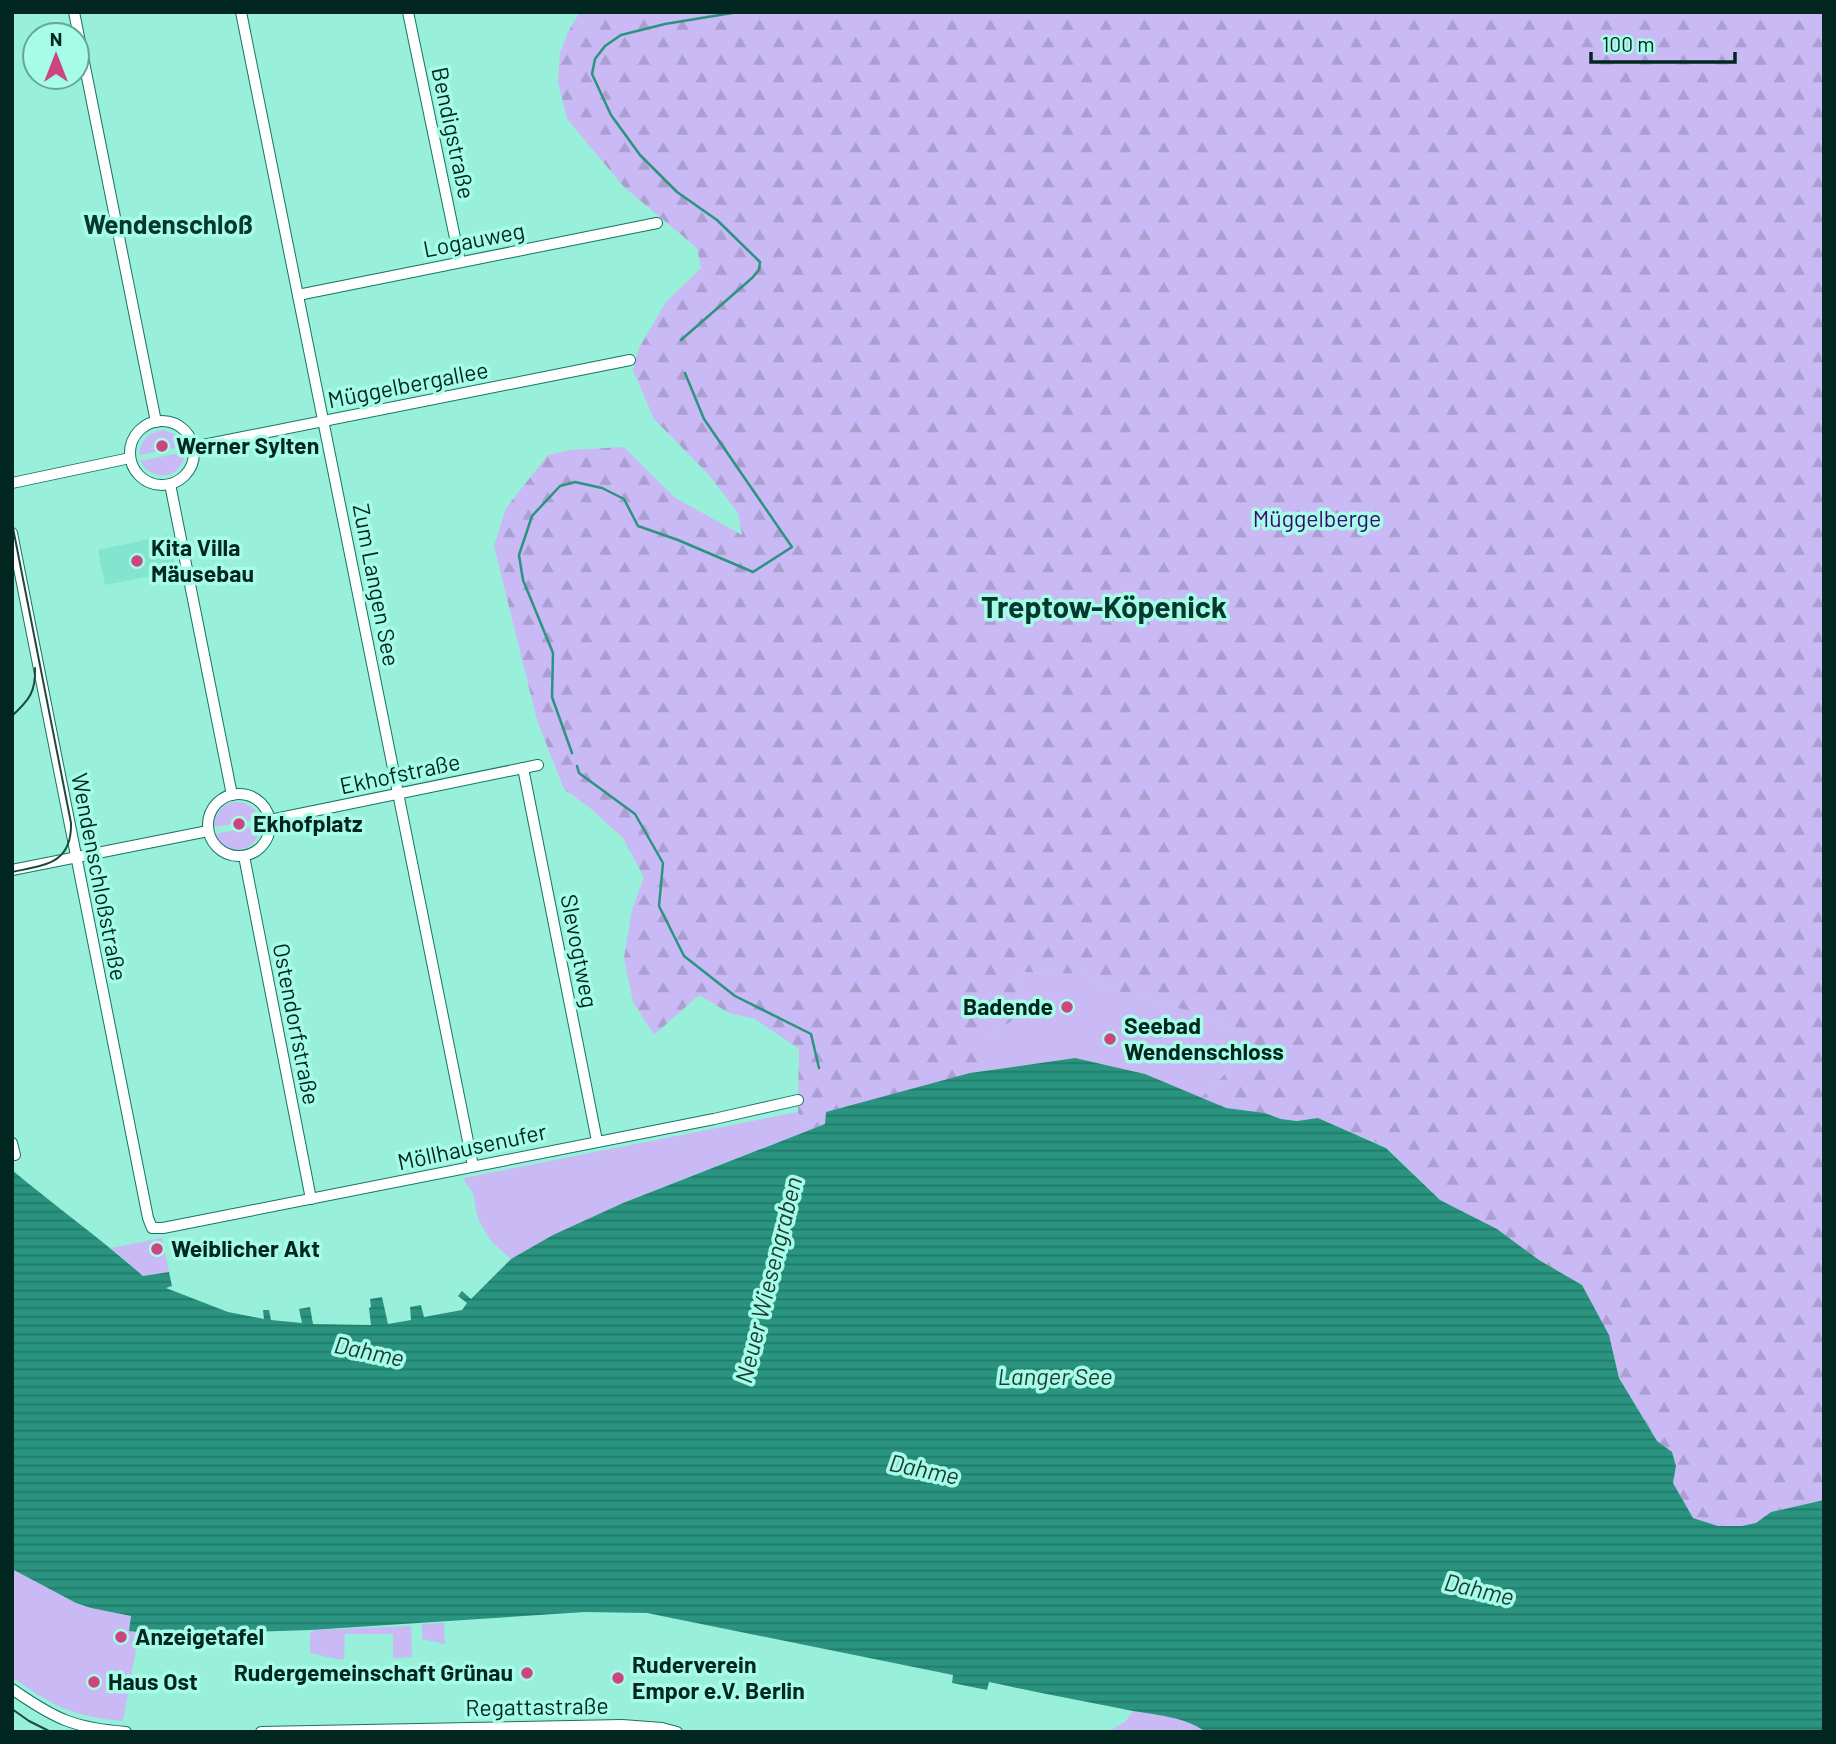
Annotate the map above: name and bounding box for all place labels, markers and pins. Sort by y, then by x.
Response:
place label: Werner Sylten [176,431,319,459]
marker: Werner Sylten [154,438,170,454]
place label: Kita Villa Mäusebau [151,533,254,587]
marker: Kita Villa Mäusebau [129,553,145,569]
place label: Ekhofplatz [253,809,362,837]
marker: Ekhofplatz [231,816,247,832]
place label: Badende [963,992,1053,1020]
marker: Badende [1059,999,1075,1015]
place label: Seebad Wendenschloss [1124,1011,1284,1065]
marker: Seebad Wendenschloss [1102,1031,1118,1047]
place label: Weiblicher Akt [171,1234,320,1262]
marker: Weiblicher Akt [149,1241,165,1257]
place label: Anzeigetafel [135,1622,264,1650]
marker: Anzeigetafel [113,1629,129,1645]
place label: Ruderverein Empor e.V. Berlin [632,1650,805,1704]
place label: Rudergemeinschaft Grünau [234,1658,513,1686]
marker: Rudergemeinschaft Grünau [519,1665,535,1681]
place label: Haus Ost [108,1667,198,1695]
marker: Ruderverein Empor e.V. Berlin [610,1670,626,1686]
marker: Haus Ost [86,1674,102,1690]

